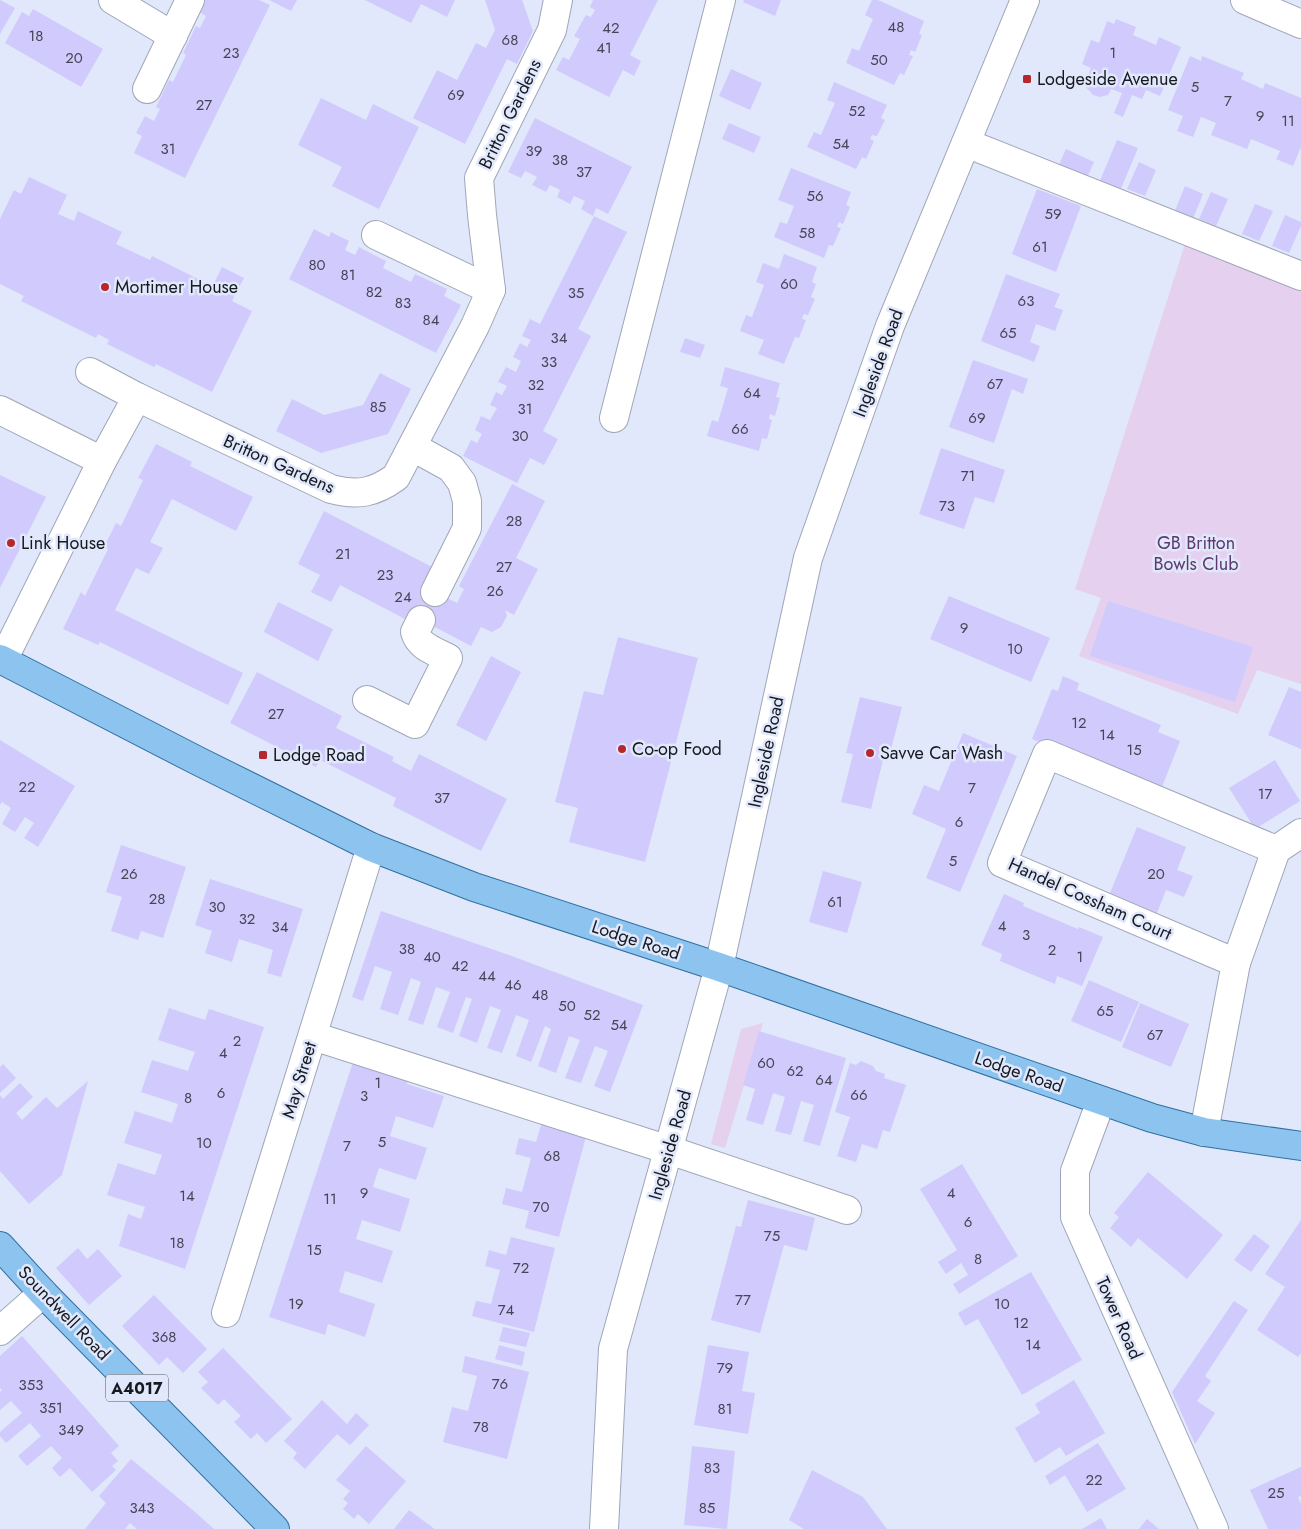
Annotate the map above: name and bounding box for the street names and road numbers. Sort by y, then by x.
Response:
street label: Britton Gardens [472,55,548,173]
street label: Ingleside Road [846,305,910,421]
street label: Britton Gardens [219,428,339,500]
street label: Ingleside Road [742,694,790,810]
street label: Handel Cossham Court [1004,851,1176,947]
street label: Lodge Road [588,913,684,967]
street label: May Street [275,1038,323,1122]
street label: Lodge Road [971,1045,1067,1099]
street label: Ingleside Road [642,1087,698,1203]
street label: Soundwell Road [12,1260,116,1366]
street label: Tower Road [1089,1273,1149,1363]
road number: A4017 [106,1375,168,1402]

